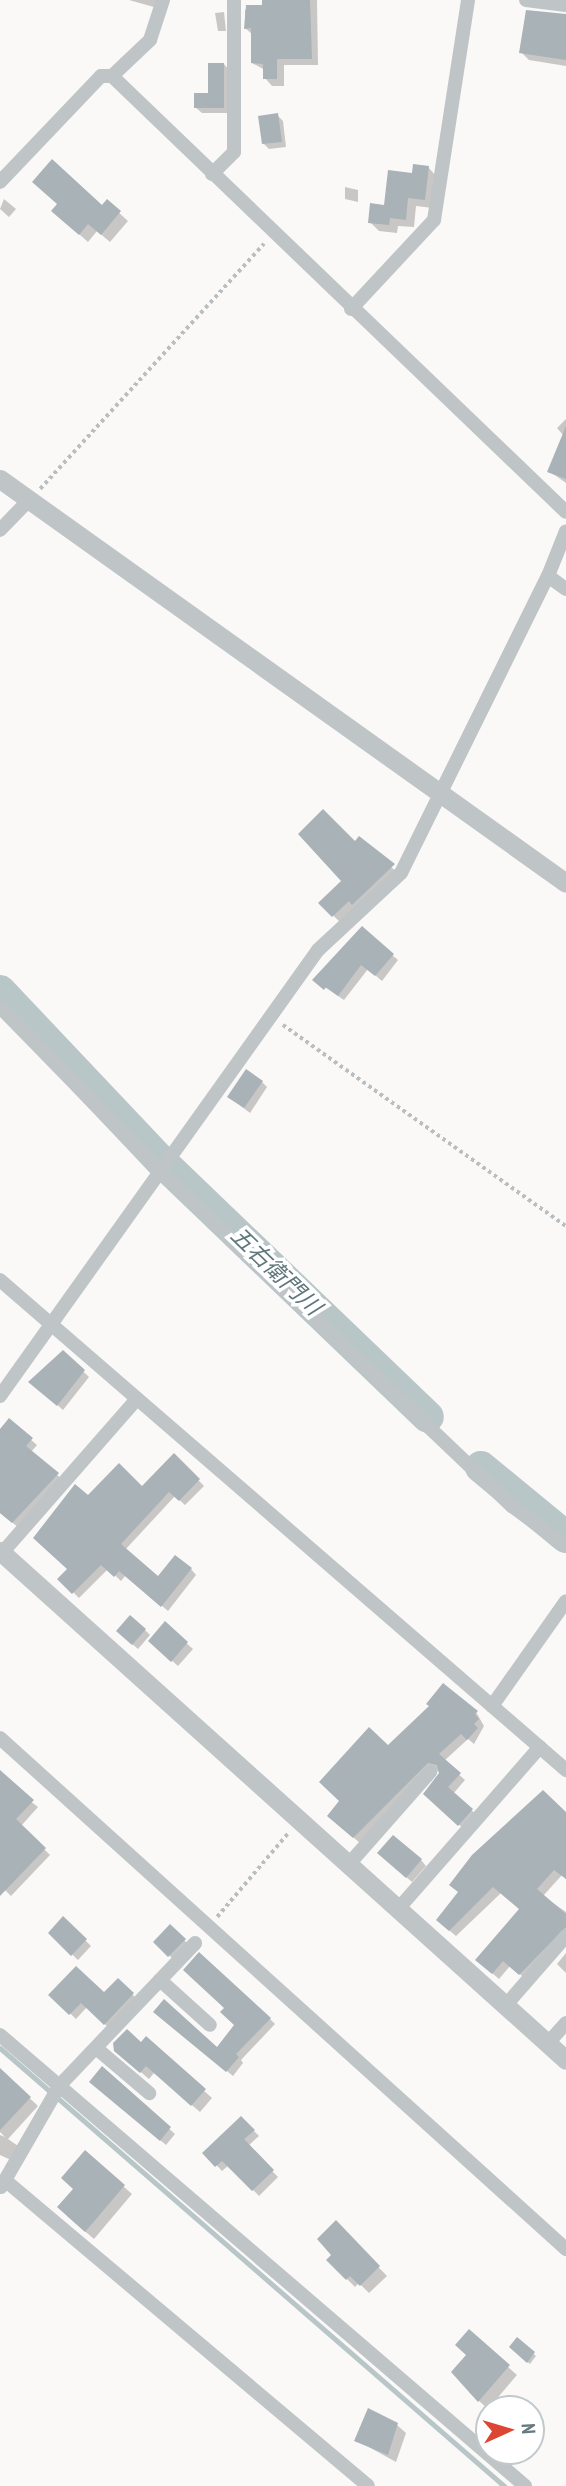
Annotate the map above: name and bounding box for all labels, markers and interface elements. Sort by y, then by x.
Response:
water label: 五右衛門川 [225,1221,327,1321]
north arrow [475,2395,545,2465]
text: N [517,2423,541,2435]

